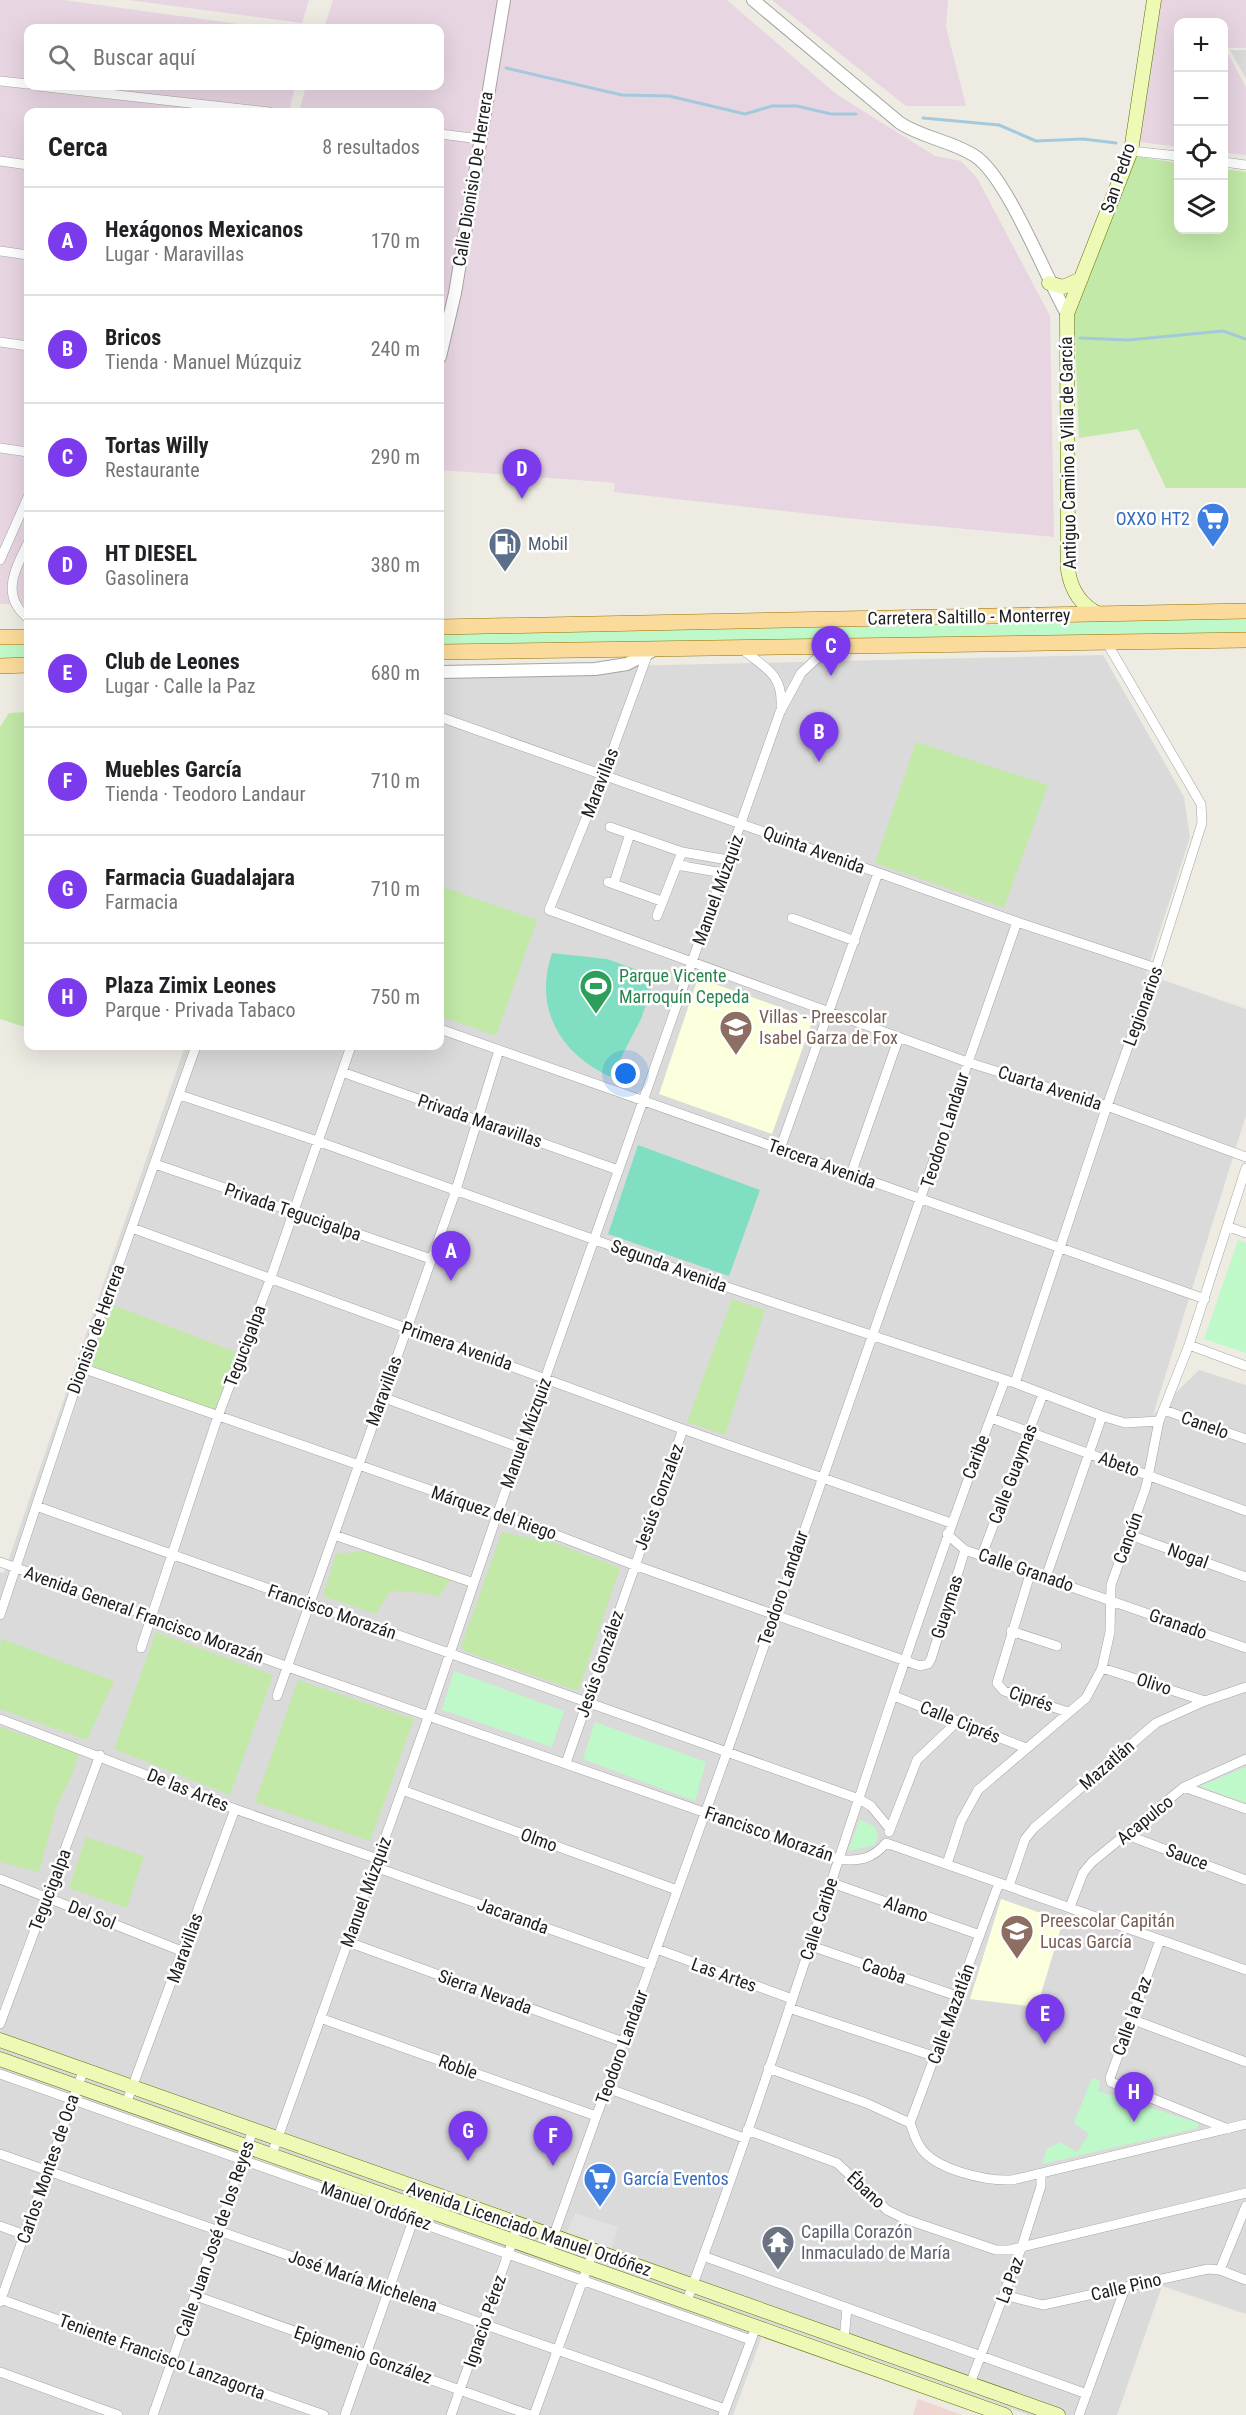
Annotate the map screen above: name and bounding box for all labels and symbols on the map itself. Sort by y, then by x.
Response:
street label: Calle Dionisio De Herrera [448,90,497,268]
street label: San Pedro [1096,140,1139,215]
street label: Antiguo Camino a Villa de García [1055,336,1080,570]
pin: D [502,450,542,499]
supermarket icon: OXXO HT2 [1195,501,1231,548]
place label: OXXO HT2 [1116,508,1190,529]
fuel station icon: Mobil [487,526,523,573]
place label: Mobil [528,533,568,554]
street label: Carretera Saltillo - Monterrey [867,604,1071,629]
pin: C [812,626,850,676]
pin: B [800,712,838,762]
street label: Maravillas [577,745,622,821]
street label: Quinta Avenida [760,821,868,878]
street label: Manuel Múzquiz [688,832,747,948]
street label: Legionarios [1118,963,1167,1049]
place label: Parque Vicente Marroquín Cepeda [619,965,749,1007]
sports icon: Parque Vicente Marroquín Cepeda [578,968,614,1015]
place label: Villas - Preescolar Isabel Garza de Fox [759,1006,898,1048]
school or university icon: Villas - Preescolar Isabel Garza de Fox [718,1009,754,1056]
your location [611,1059,640,1088]
street label: Cuarta Avenida [996,1061,1105,1114]
street label: Teodoro Landaur [916,1069,973,1190]
street label: Privada Maravillas [415,1089,545,1152]
street label: Tercera Avenida [765,1134,879,1193]
street label: Privada Tegucigalpa [222,1178,364,1245]
pin: A [432,1232,470,1281]
street label: Segunda Avenida [608,1235,730,1296]
street label: Dionisio de Herrera [62,1261,129,1396]
street label: Tegucigalpa [219,1302,270,1390]
street label: Primera Avenida [399,1317,515,1374]
street label: Maravillas [361,1353,406,1429]
street label: Manuel Múzquiz [496,1375,555,1491]
street label: Canelo [1178,1406,1232,1443]
street label: Calle Guaymas [984,1421,1041,1527]
street label: Caribe [958,1432,994,1482]
street label: Jesús Gonzalez [630,1441,688,1553]
street label: Abeto [1096,1446,1142,1481]
street label: Márquez del Riego [429,1481,560,1544]
street label: Cancún [1109,1509,1147,1566]
street label: Teodoro Landaur [753,1527,812,1648]
street label: Nogal [1165,1539,1211,1573]
street label: Calle Granado [976,1543,1077,1596]
street label: Avenida General Francisco Morazán [22,1561,267,1668]
street label: Guaymas [926,1572,967,1641]
street label: Francisco Morazán [265,1580,399,1643]
street label: Granado [1147,1604,1210,1643]
street label: Jesús González [571,1607,628,1720]
street label: Olivo [1134,1668,1174,1699]
street label: Ciprés [1006,1681,1056,1716]
street label: Calle Ciprés [917,1696,1003,1747]
street label: Mazatlán [1075,1735,1138,1794]
street label: De las Artes [144,1764,232,1815]
street label: Acapulco [1112,1791,1177,1849]
street label: Francisco Morazán [702,1802,836,1865]
street label: Olmo [518,1823,560,1856]
street label: Manuel Múzquiz [336,1834,395,1950]
street label: Sauce [1163,1839,1211,1874]
street label: Tegucigalpa [24,1846,75,1934]
street label: Calle Caribe [795,1875,842,1963]
street label: Alamo [881,1891,931,1926]
street label: Jacaranda [475,1893,552,1938]
street label: Del Sol [65,1896,119,1934]
street label: Maravillas [162,1910,207,1986]
place label: Preescolar Capitán Lucas García [1040,1910,1175,1952]
school or university icon: Preescolar Capitán Lucas García [999,1913,1035,1960]
street label: Las Artes [689,1953,760,1996]
street label: Caoba [859,1953,909,1988]
street label: Calle Mazatlán [923,1961,978,2067]
street label: Sierra Nevada [435,1965,535,2018]
street label: Calle la Paz [1107,1973,1156,2058]
street label: Teodoro Landaur [591,1986,652,2107]
pin: E [1026,1994,1064,2044]
street label: Roble [436,2050,481,2083]
pin: H [1114,2072,1154,2122]
street label: Carlos Montes de Oca [12,2091,83,2246]
pin: G [448,2112,488,2161]
pin: F [534,2116,572,2166]
street label: Calle Juan José de los Reyes [171,2138,258,2340]
supermarket icon: García Eventos [582,2161,618,2208]
street label: Ébano [843,2167,890,2212]
place label: García Eventos [623,2168,729,2189]
street label: Manuel Ordóñez [318,2177,434,2234]
street label: Avenida Licenciado Manuel Ordóñez [404,2177,654,2280]
place label: Capilla Corazón Inmaculado de María [801,2221,950,2263]
temple icon: Capilla Corazón Inmaculado de María [760,2224,796,2271]
street label: José María Michelena [286,2245,440,2316]
street label: La Paz [992,2254,1028,2306]
street label: Calle Pino [1089,2268,1163,2305]
street label: Ignacio Pérez [459,2272,510,2370]
street label: Teniente Francisco Lanzagorta [56,2309,268,2404]
street label: Epigmenio González [292,2321,435,2388]

